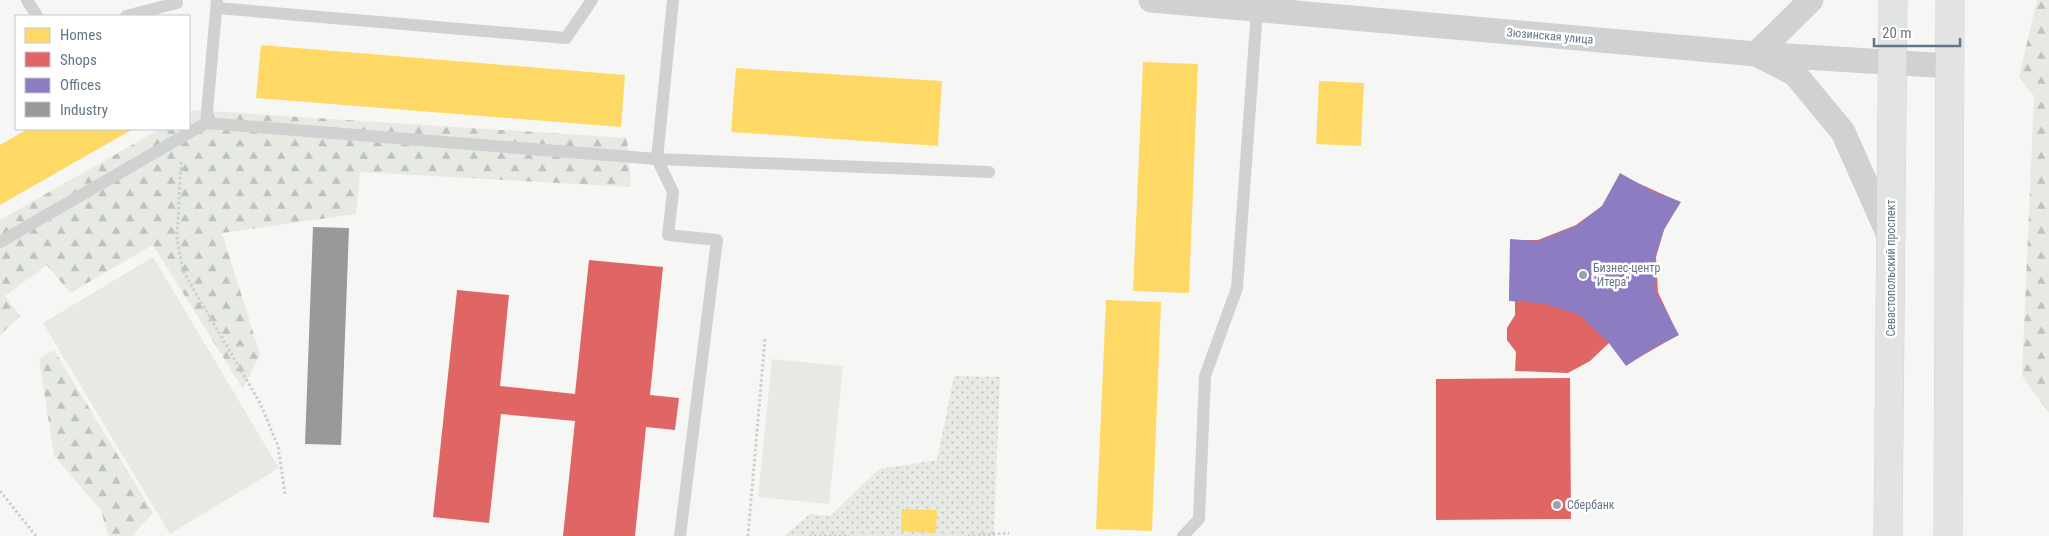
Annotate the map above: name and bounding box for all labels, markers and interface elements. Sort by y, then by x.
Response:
legend [15,15,190,130]
scale bar [1874,15,1960,47]
text: 20 m [1882,24,1912,42]
street label: Зюзинская улица [1506,25,1594,47]
text: Homes [60,26,102,44]
text: Shops [60,51,97,69]
text: Offices [60,76,101,94]
text: Industry [60,101,108,119]
street label: Севастопольский проспект [1884,199,1898,337]
place label: Бизнес-центр "Итера" [1593,261,1660,289]
marker: Бизнес-центр "Итера" [1577,269,1589,281]
place label: Сбербанк [1567,498,1615,512]
marker: Сбербанк [1551,499,1563,511]

